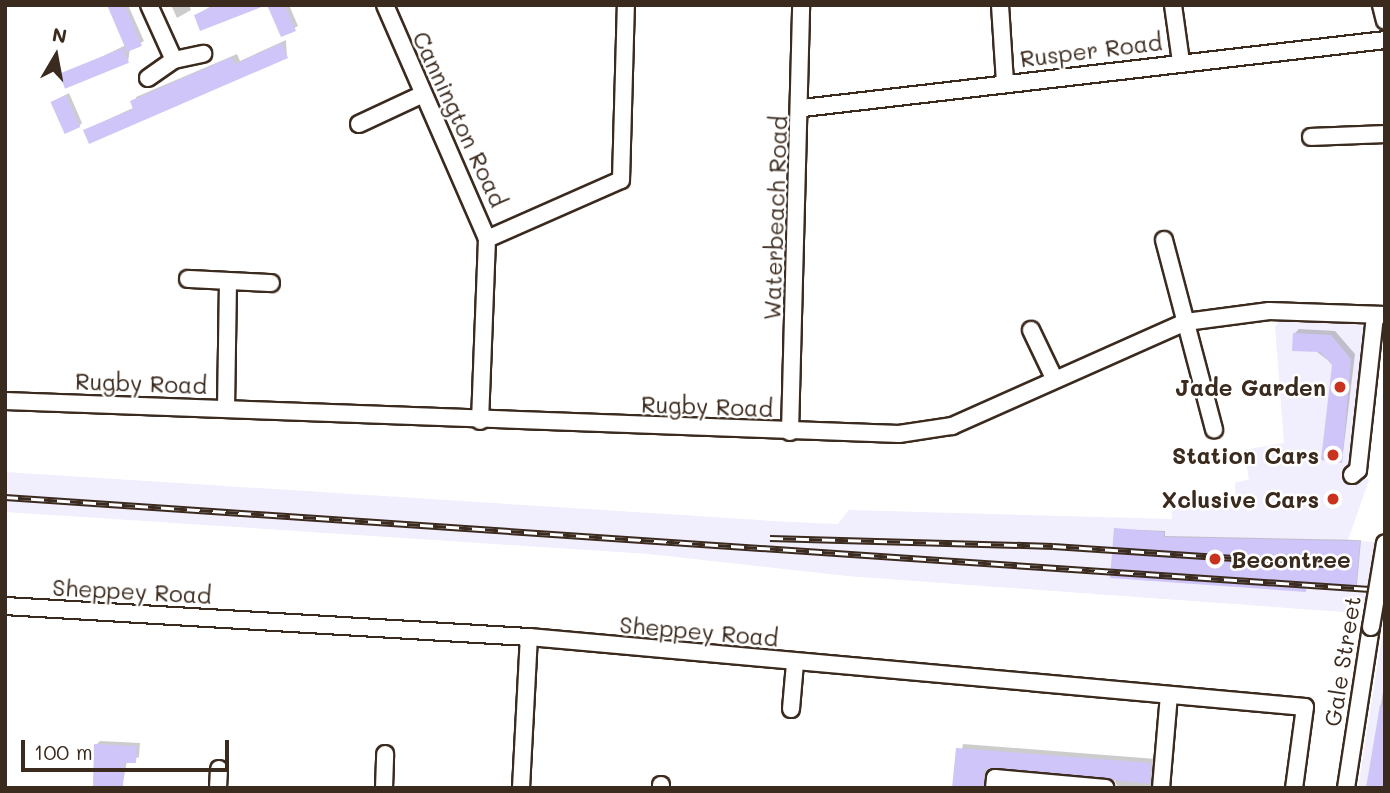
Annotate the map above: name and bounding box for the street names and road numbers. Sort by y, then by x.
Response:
street label: Cannington Road [407,27,513,211]
street label: Rusper Road [1018,28,1164,72]
street label: Waterbeach Road [758,115,792,321]
street label: Rugby Road [75,367,207,399]
street label: Rugby Road [641,390,773,422]
street label: Sheppey Road [52,573,212,609]
street label: Gale Street [1318,594,1366,728]
street label: Sheppey Road [618,610,780,652]

